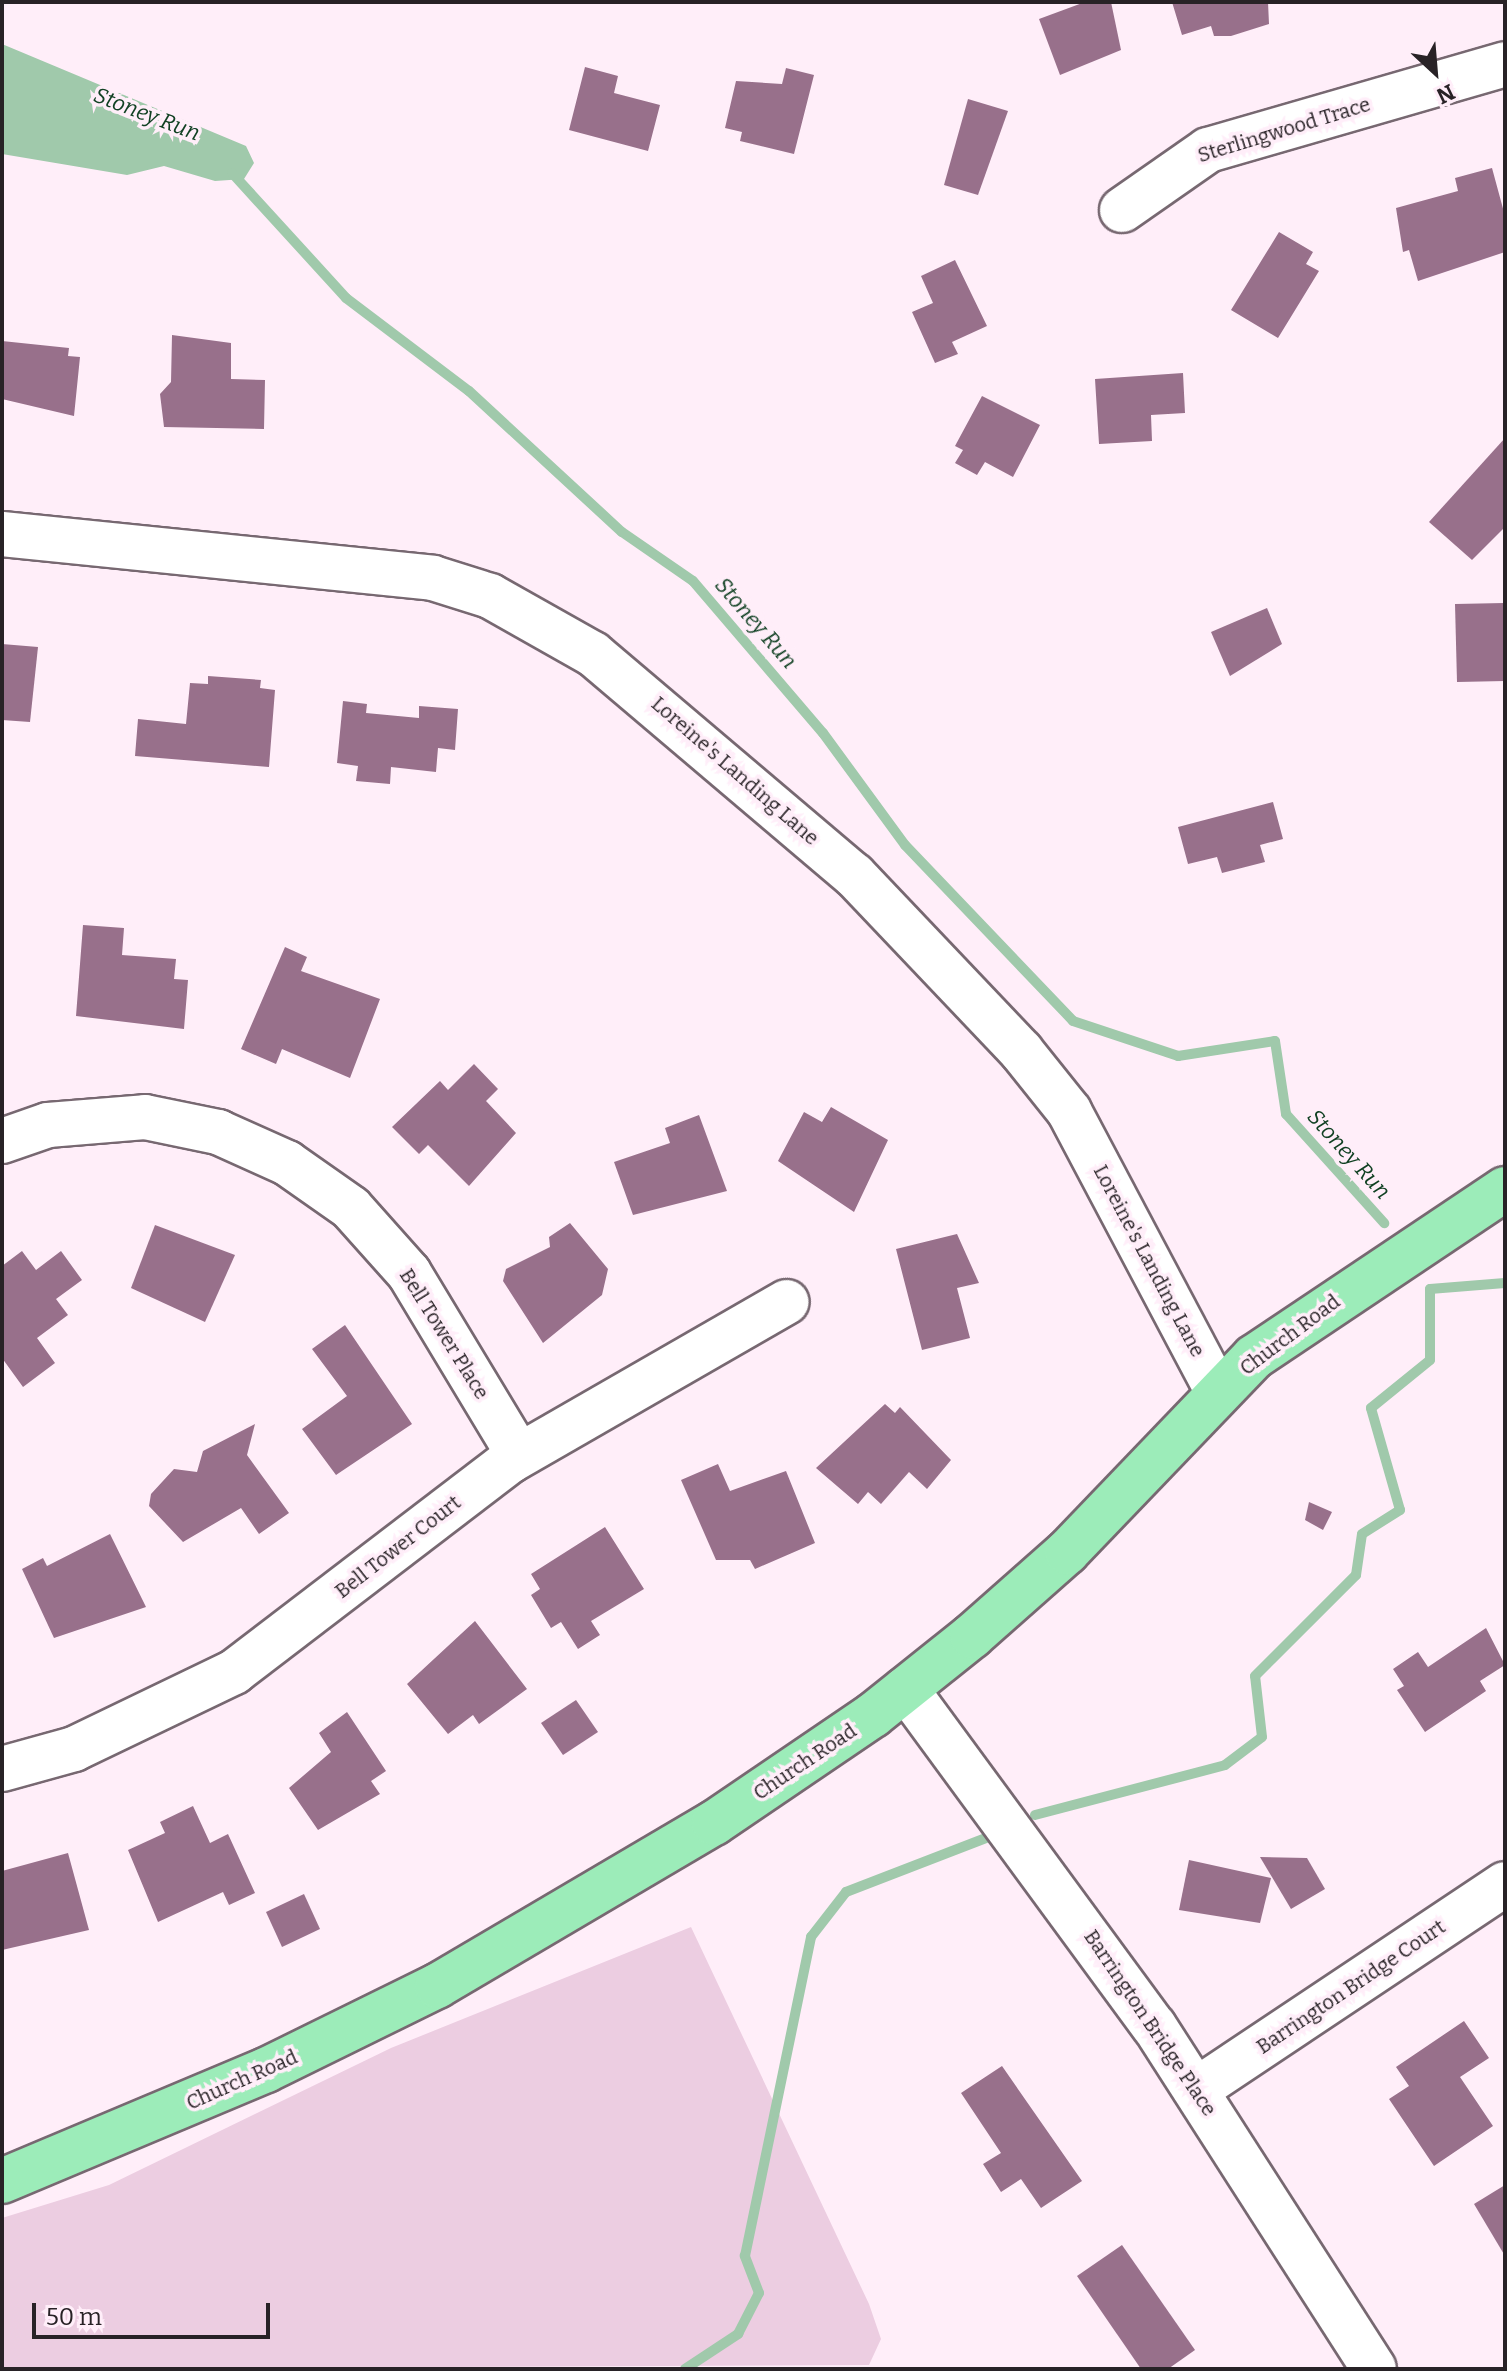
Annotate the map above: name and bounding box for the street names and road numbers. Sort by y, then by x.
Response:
street label: Sterlingwood Trace [1195,92,1373,168]
street label: Loreine's Landing Lane [646,692,824,850]
street label: Loreine's Landing Lane [1088,1161,1210,1361]
street label: Bell Tower Place [394,1264,494,1404]
street label: Church Road [1235,1290,1345,1380]
street label: Bell Tower Court [330,1491,466,1603]
street label: Church Road [749,1719,861,1805]
street label: Barrington Bridge Court [1252,1915,1450,2059]
street label: Barrington Bridge Place [1079,1926,1221,2120]
street label: Church Road [183,2045,301,2115]

